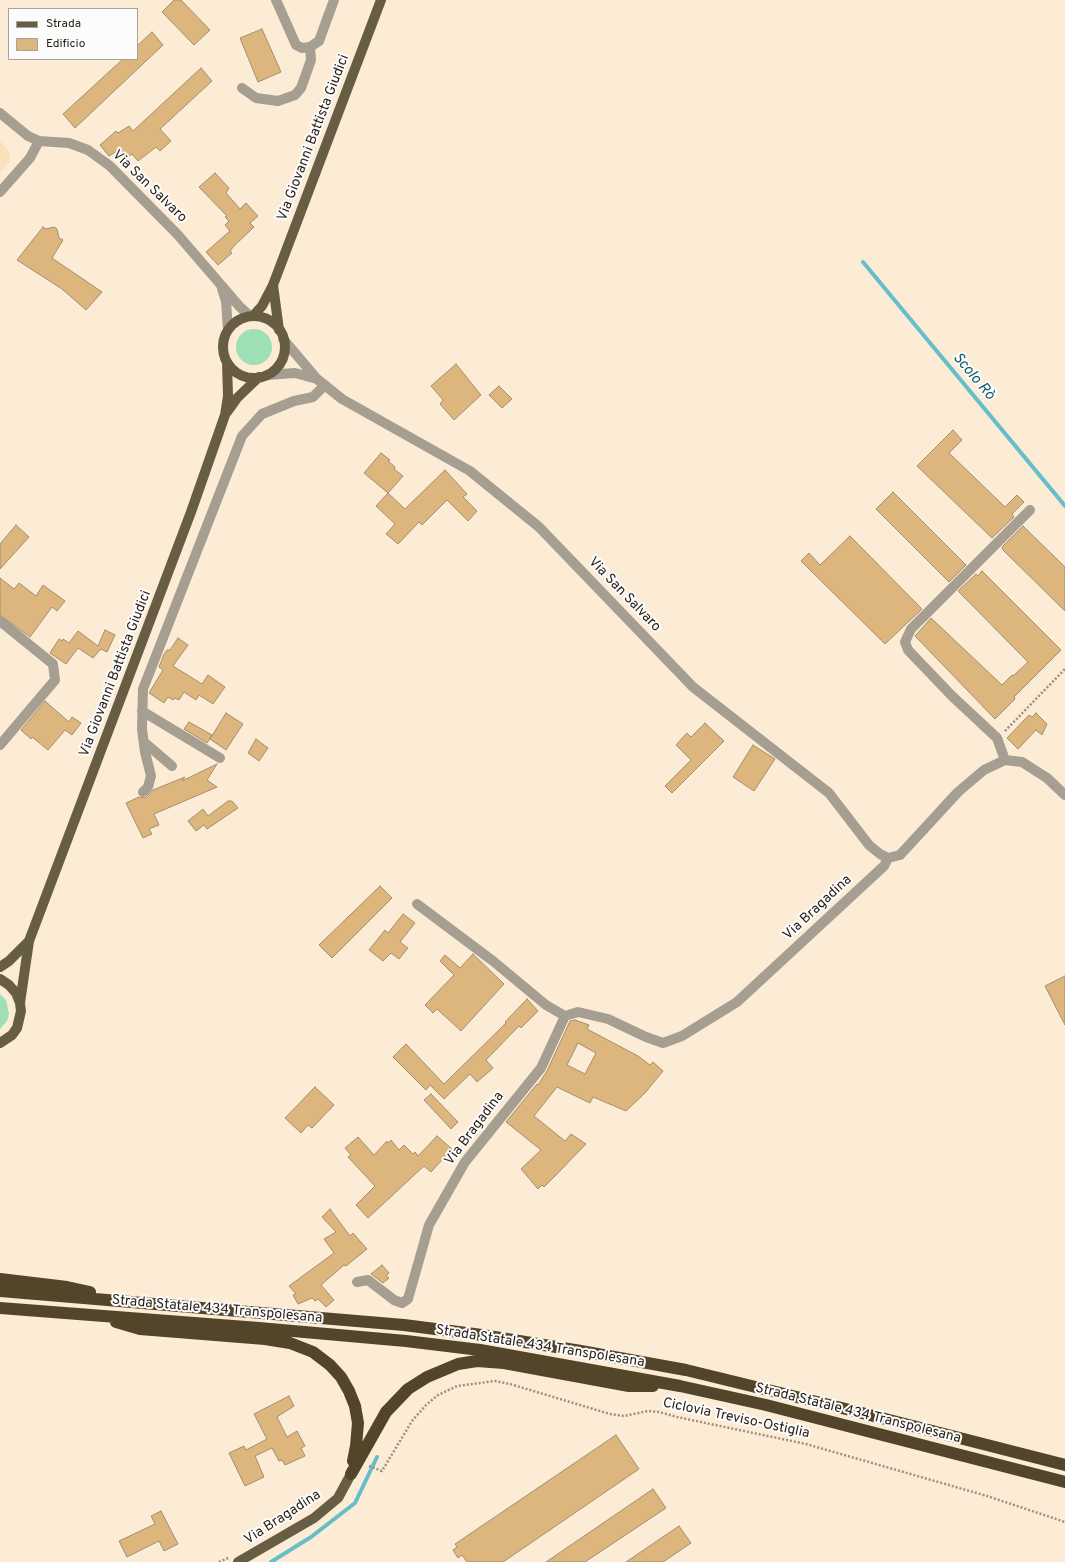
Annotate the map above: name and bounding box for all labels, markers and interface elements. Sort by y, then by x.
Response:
legend [8,8,138,60]
text: Strada [46,16,81,32]
text: Edificio [46,36,85,52]
street label: Via Giovanni Battista Giudici [274,52,354,224]
street label: Via San Salvaro [108,147,190,227]
water label: Scolo Rò [948,350,998,404]
street label: Via San Salvaro [584,554,664,636]
street label: Via Giovanni Battista Giudici [76,588,156,760]
street label: Via Bragadina [780,872,856,944]
street label: Via Bragadina [442,1089,508,1169]
street label: Strada Statale 434 Transpolesana [111,1292,323,1328]
street label: Strada Statale 434 Transpolesana [434,1322,646,1372]
street label: Strada Statale 434 Transpolesana [753,1380,963,1448]
street label: Ciclovia Treviso-Ostiglia [661,1395,811,1443]
street label: Via Bragadina [242,1487,324,1549]

